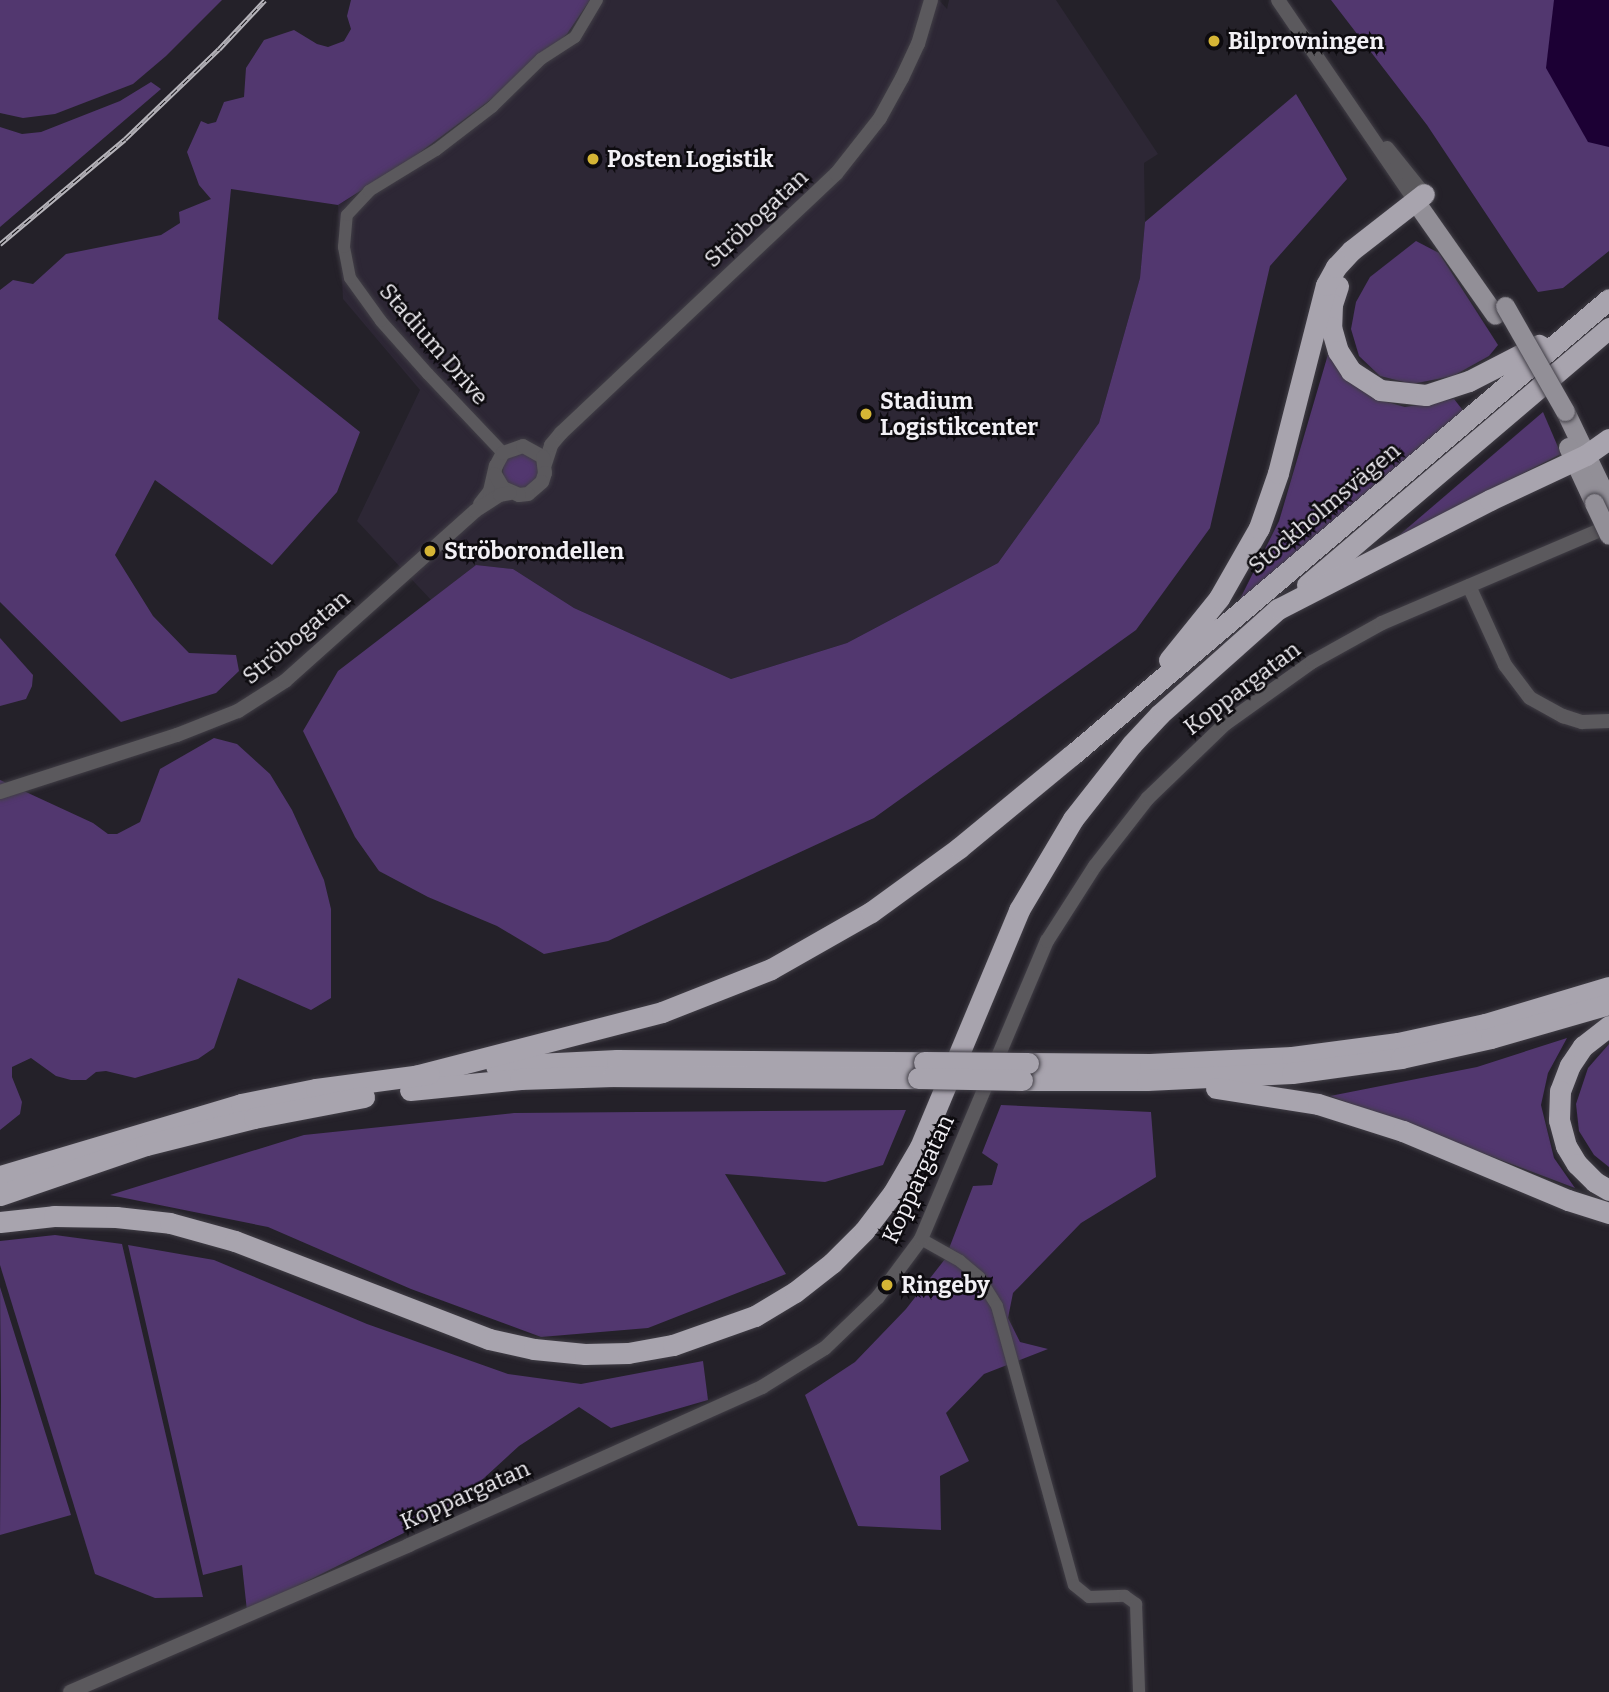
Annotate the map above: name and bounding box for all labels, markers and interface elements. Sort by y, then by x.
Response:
place label: Bilprovningen [1228,27,1384,55]
marker: Bilprovningen [1206,33,1222,49]
place label: Posten Logistik [607,145,773,173]
marker: Posten Logistik [585,151,601,167]
street label: Ströbogatan [698,163,814,273]
street label: Stadium Drive [374,278,494,410]
place label: Stadium Logistikcenter [880,387,1038,441]
marker: Stadium Logistikcenter [858,406,874,422]
street label: Stockholmsvägen [1243,437,1405,579]
place label: Ströborondellen [444,537,624,565]
marker: Ströborondellen [422,543,438,559]
street label: Ströbogatan [237,584,355,690]
street label: Koppargatan [1178,635,1306,741]
street label: Koppargatan [876,1110,960,1248]
place label: Ringeby [901,1271,990,1299]
marker: Ringeby [879,1277,895,1293]
street label: Koppargatan [396,1454,534,1536]

